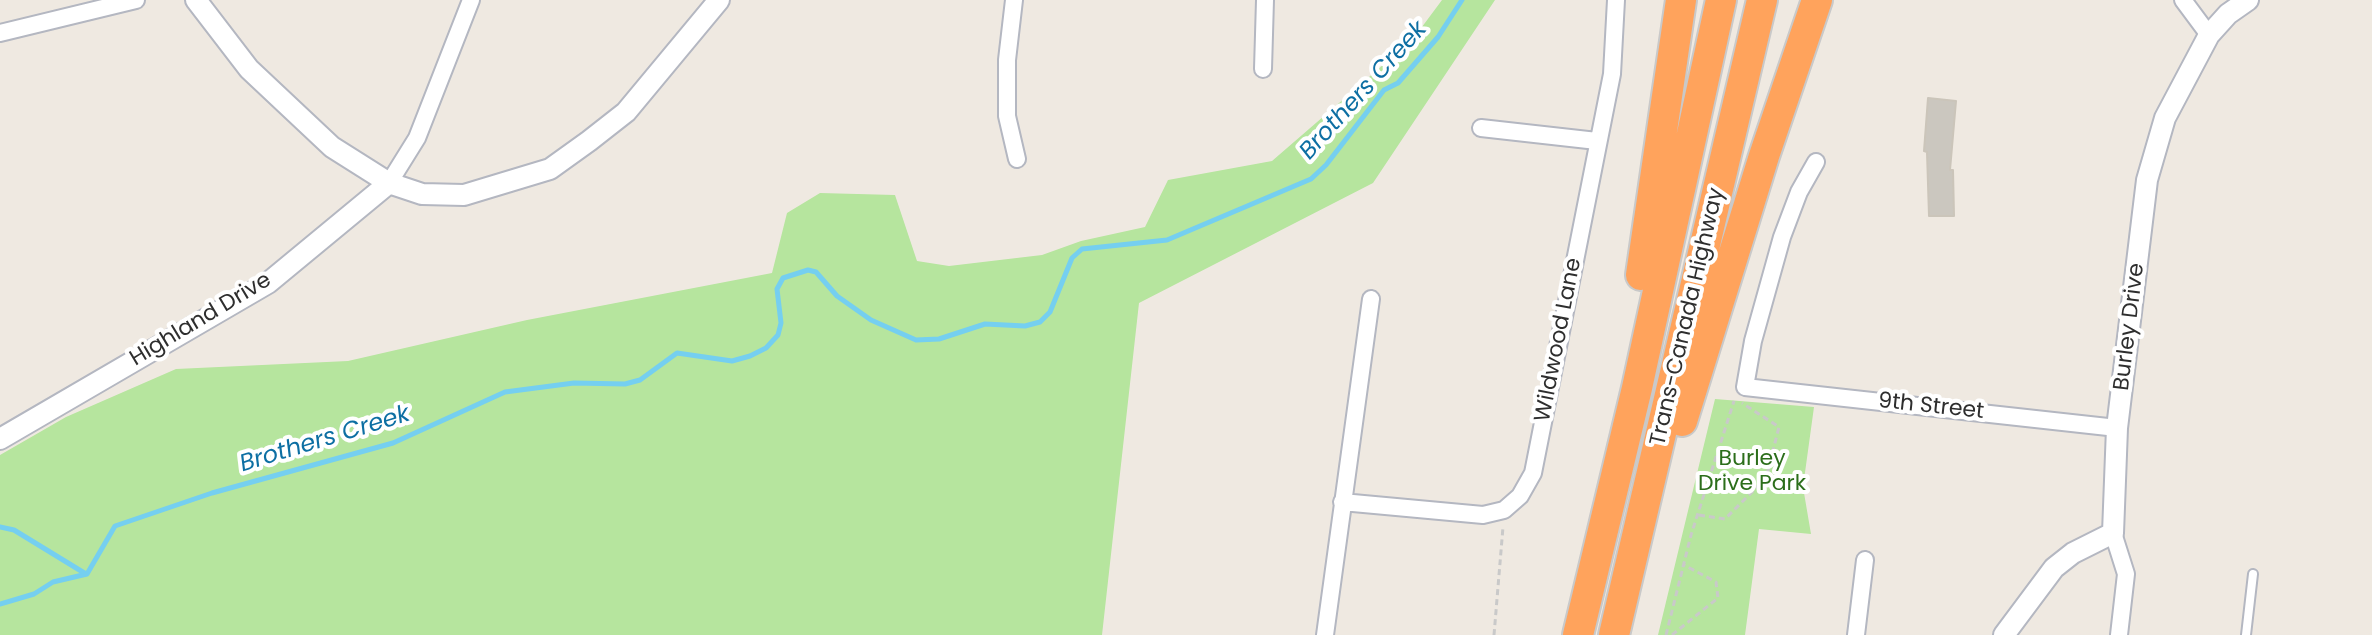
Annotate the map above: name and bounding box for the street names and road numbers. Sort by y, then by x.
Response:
street label: Trans-Canada Highway [1645,185,1731,449]
street label: Wildwood Lane [1530,256,1588,424]
street label: Burley Drive [2109,262,2151,392]
street label: Highland Drive [126,268,276,372]
street label: 9th Street [1877,388,1985,426]

